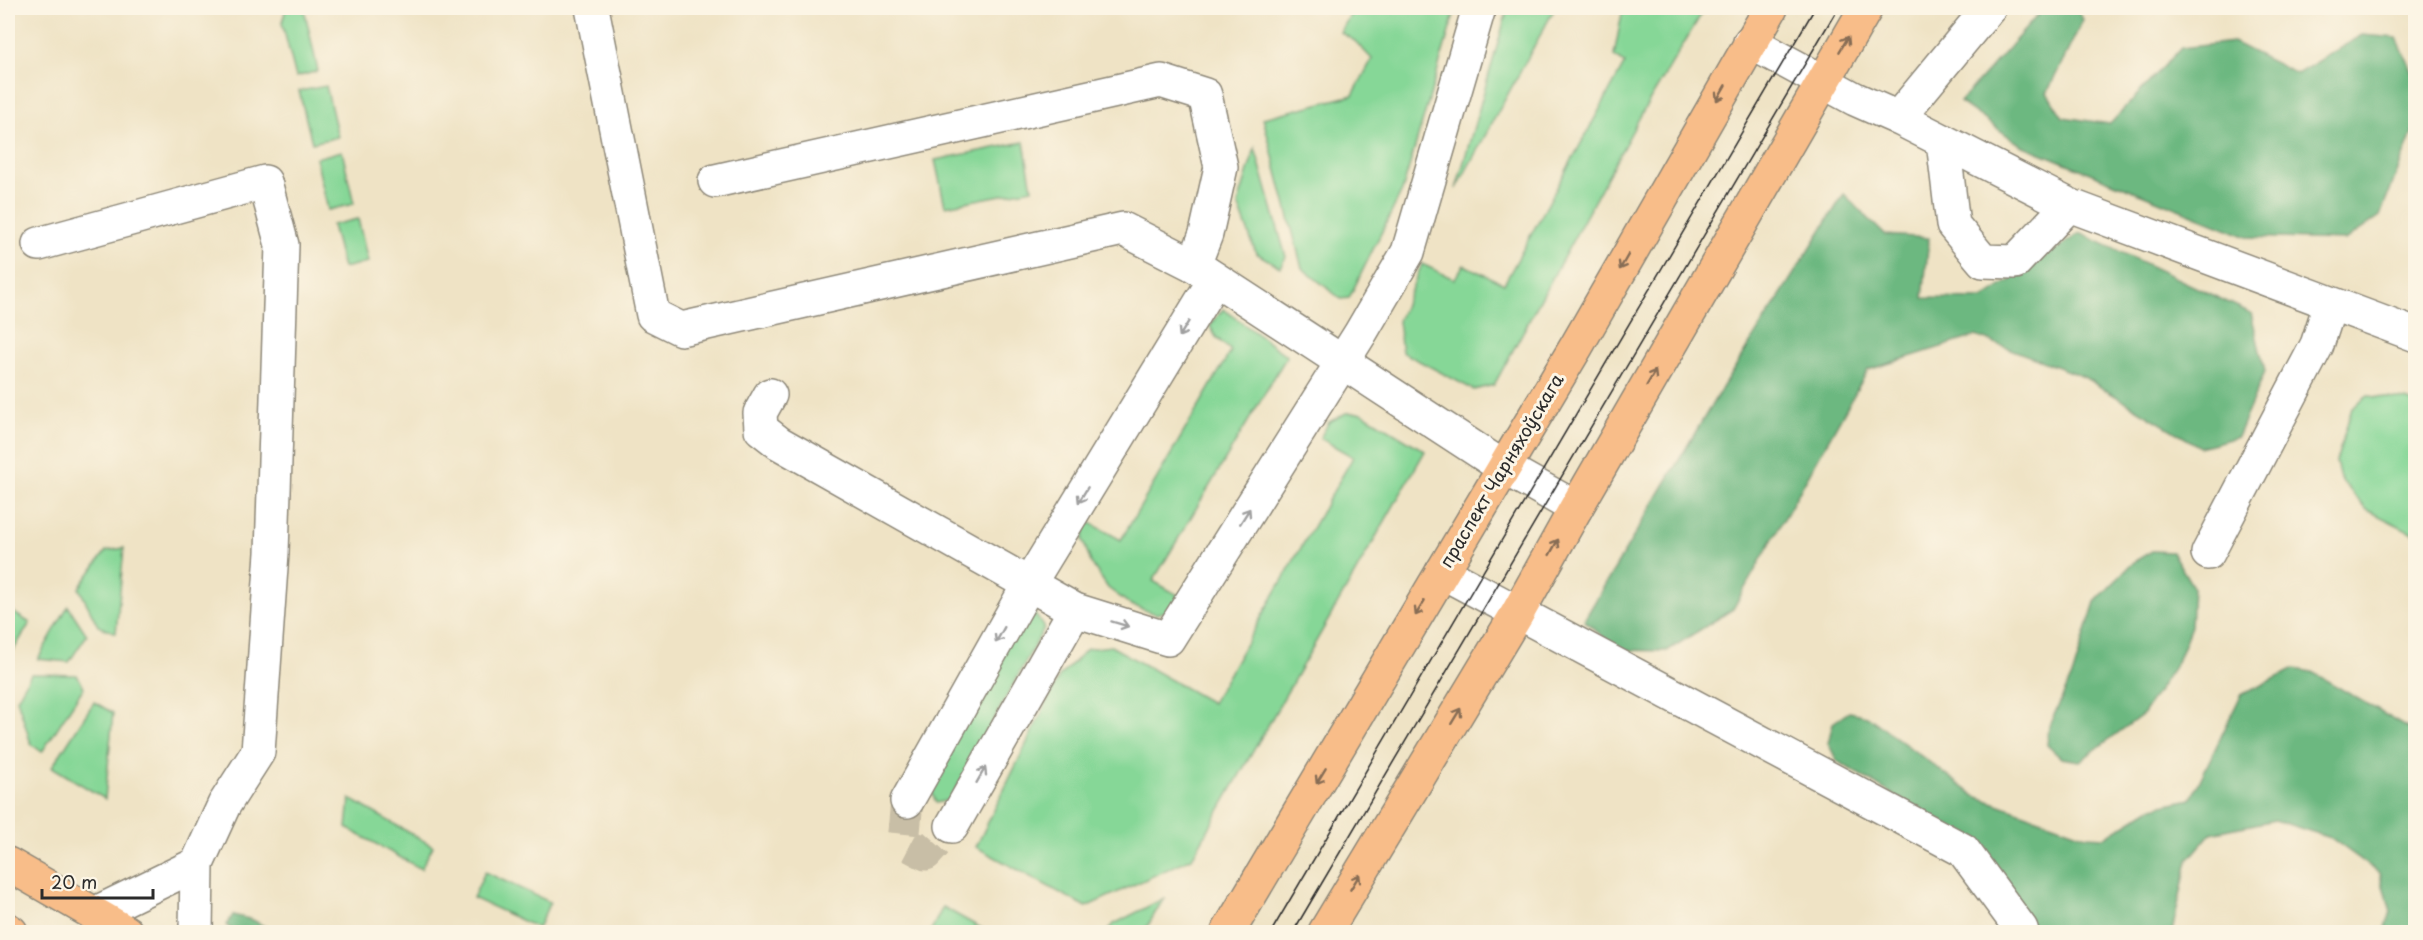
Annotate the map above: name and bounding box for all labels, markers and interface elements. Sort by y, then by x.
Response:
one-way arrow [1839,36,1851,53]
one-way arrow [1715,84,1727,101]
one-way arrow [1618,253,1630,270]
one-way arrow [1178,320,1190,337]
street label: праспект Чарняхоўскага [1432,367,1570,572]
one-way arrow [1645,370,1657,387]
one-way arrow [1076,486,1088,503]
one-way arrow [1239,508,1251,525]
one-way arrow [1549,539,1561,556]
one-way arrow [1414,599,1426,616]
one-way arrow [1110,619,1129,630]
one-way arrow [994,626,1006,643]
one-way arrow [1451,708,1463,725]
one-way arrow [976,767,988,784]
one-way arrow [1315,767,1327,784]
scale bar [42,862,153,900]
text: 20 m [51,868,97,895]
one-way arrow [1350,874,1362,891]

